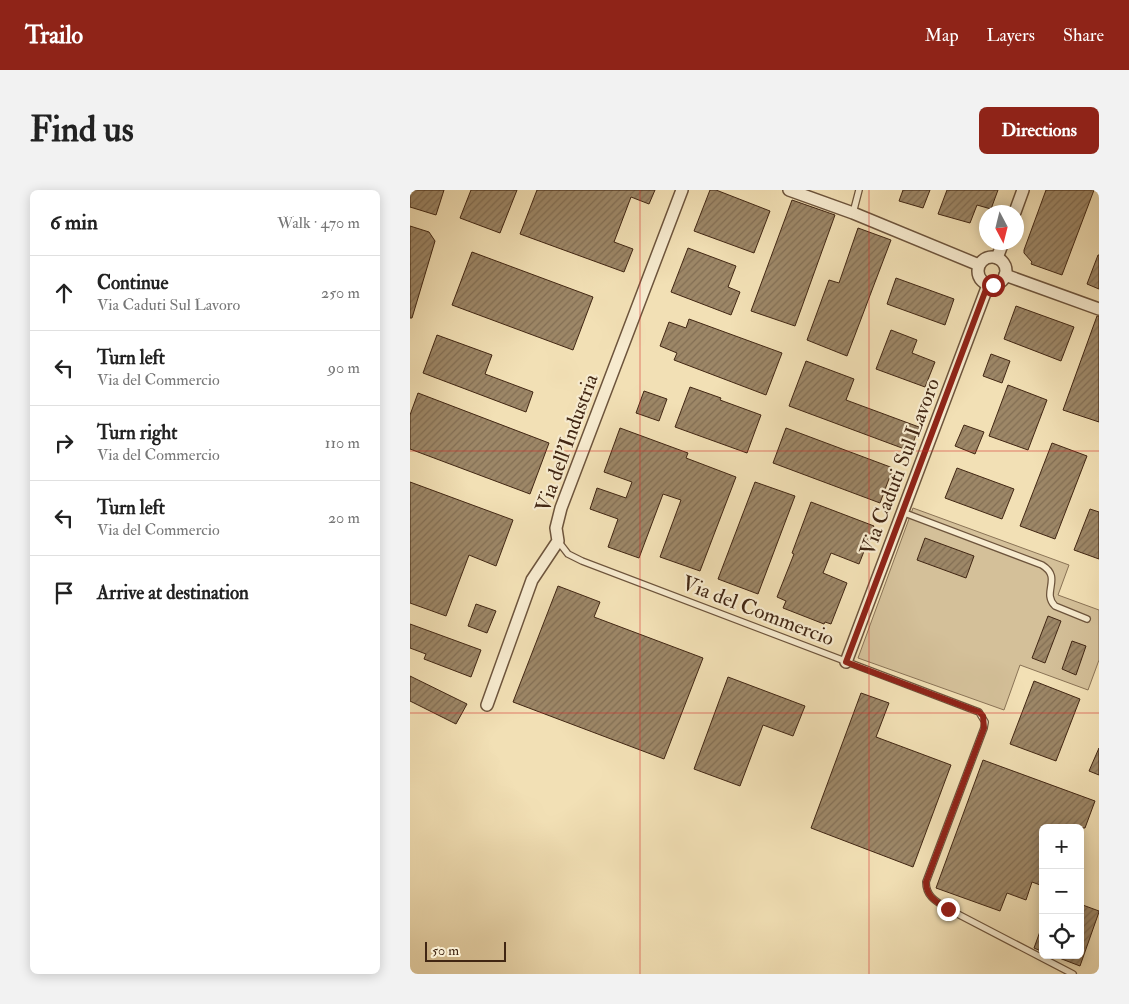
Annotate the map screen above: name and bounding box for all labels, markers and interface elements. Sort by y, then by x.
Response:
text: Trailo [25,20,83,51]
text: Map [925,24,959,47]
text: Layers [987,24,1035,47]
text: Share [1063,24,1104,47]
button: Directions [979,107,1099,154]
text: Find us [30,108,134,152]
north arrow [979,205,1024,250]
text: 6 min [50,209,98,236]
text: Walk · 470 m [277,213,360,233]
text: Continue [97,271,168,295]
route start [982,274,1005,297]
icon: ahead [50,279,78,307]
text: 250 m [321,283,360,303]
text: Via Caduti Sul Lavoro [97,295,240,315]
text: Turn left [97,346,165,370]
icon: left [50,354,78,382]
text: 90 m [328,358,360,378]
text: Via del Commercio [97,370,220,390]
street label: Via dell’Industria [529,370,605,516]
street label: Via Caduti Sul Lavoro [854,374,946,560]
text: Turn right [97,421,177,445]
icon: right [50,429,78,457]
text: 110 m [325,433,360,453]
text: Via del Commercio [97,445,220,465]
text: Turn left [97,496,165,520]
icon: left [50,504,78,532]
text: 20 m [328,508,360,528]
text: Via del Commercio [97,520,220,540]
street label: Via del Commercio [678,570,838,652]
icon: arrive [50,579,78,607]
text: Arrive at destination [97,581,249,605]
map controls [1039,824,1084,959]
button: + [1039,824,1084,869]
button: − [1039,869,1084,914]
route end [937,898,960,921]
button: locate [1039,914,1084,959]
scale bar [425,939,506,962]
text: 50 m [432,942,459,959]

